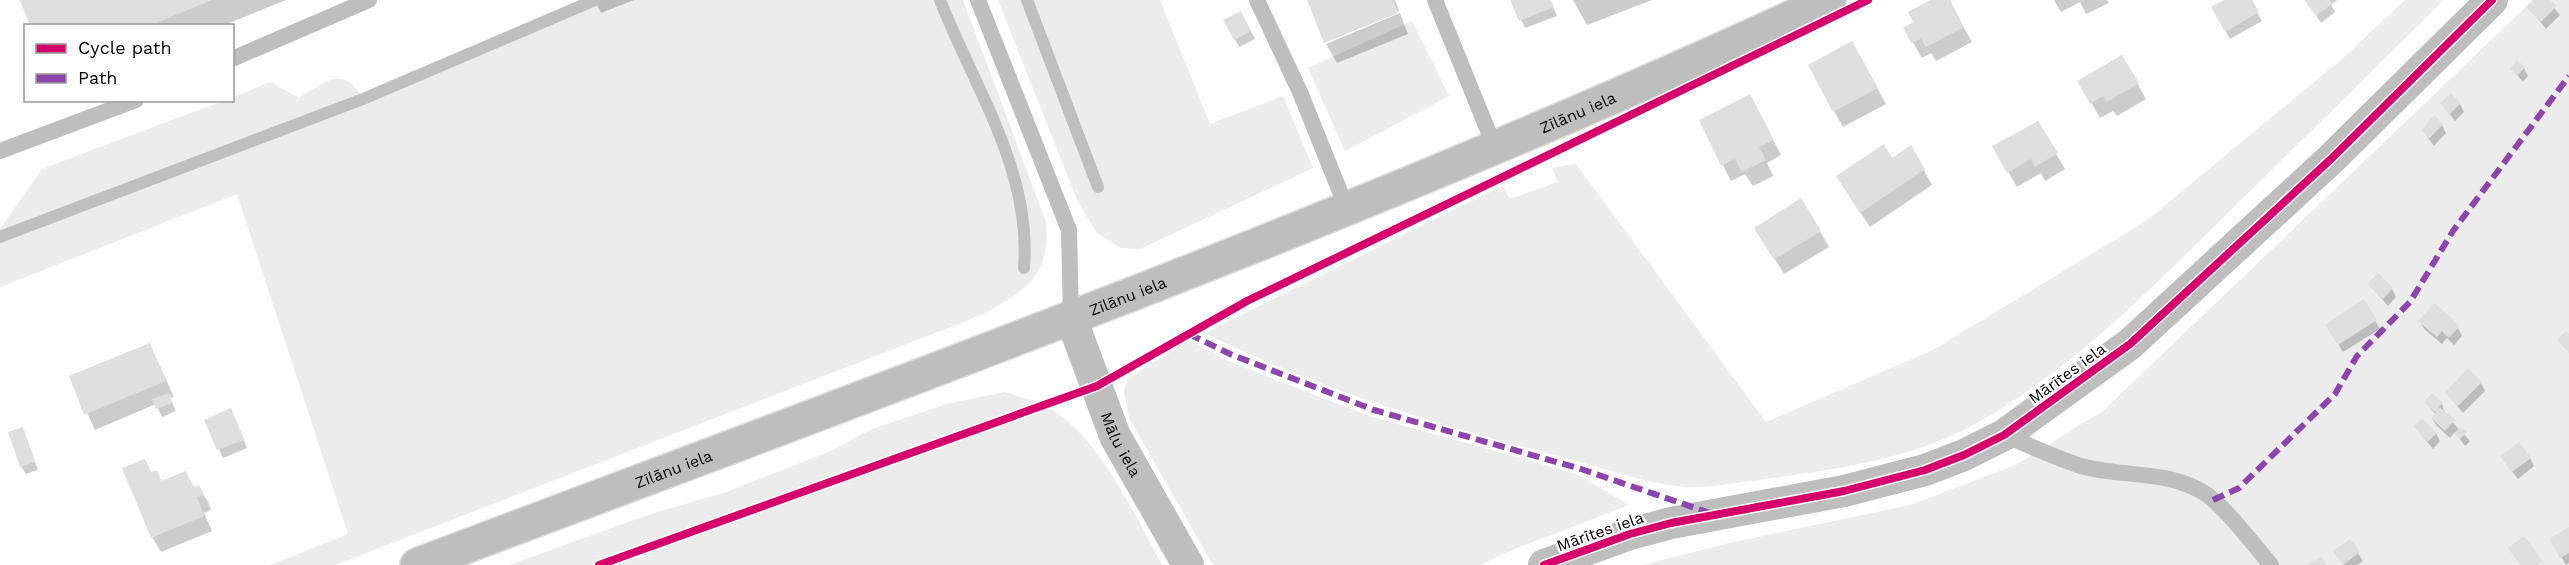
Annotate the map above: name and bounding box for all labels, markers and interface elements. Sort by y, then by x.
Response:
legend [24,24,234,102]
text: Cycle path [78,37,172,58]
text: Path [78,67,118,88]
street label: Zīlānu iela [1537,88,1619,137]
street label: Zīlānu iela [1087,273,1169,320]
street label: Mārītes iela [2025,339,2110,408]
street label: Mālu iela [1097,409,1145,480]
street label: Zīlānu iela [632,446,715,492]
street label: Mārītes iela [1554,508,1646,555]

